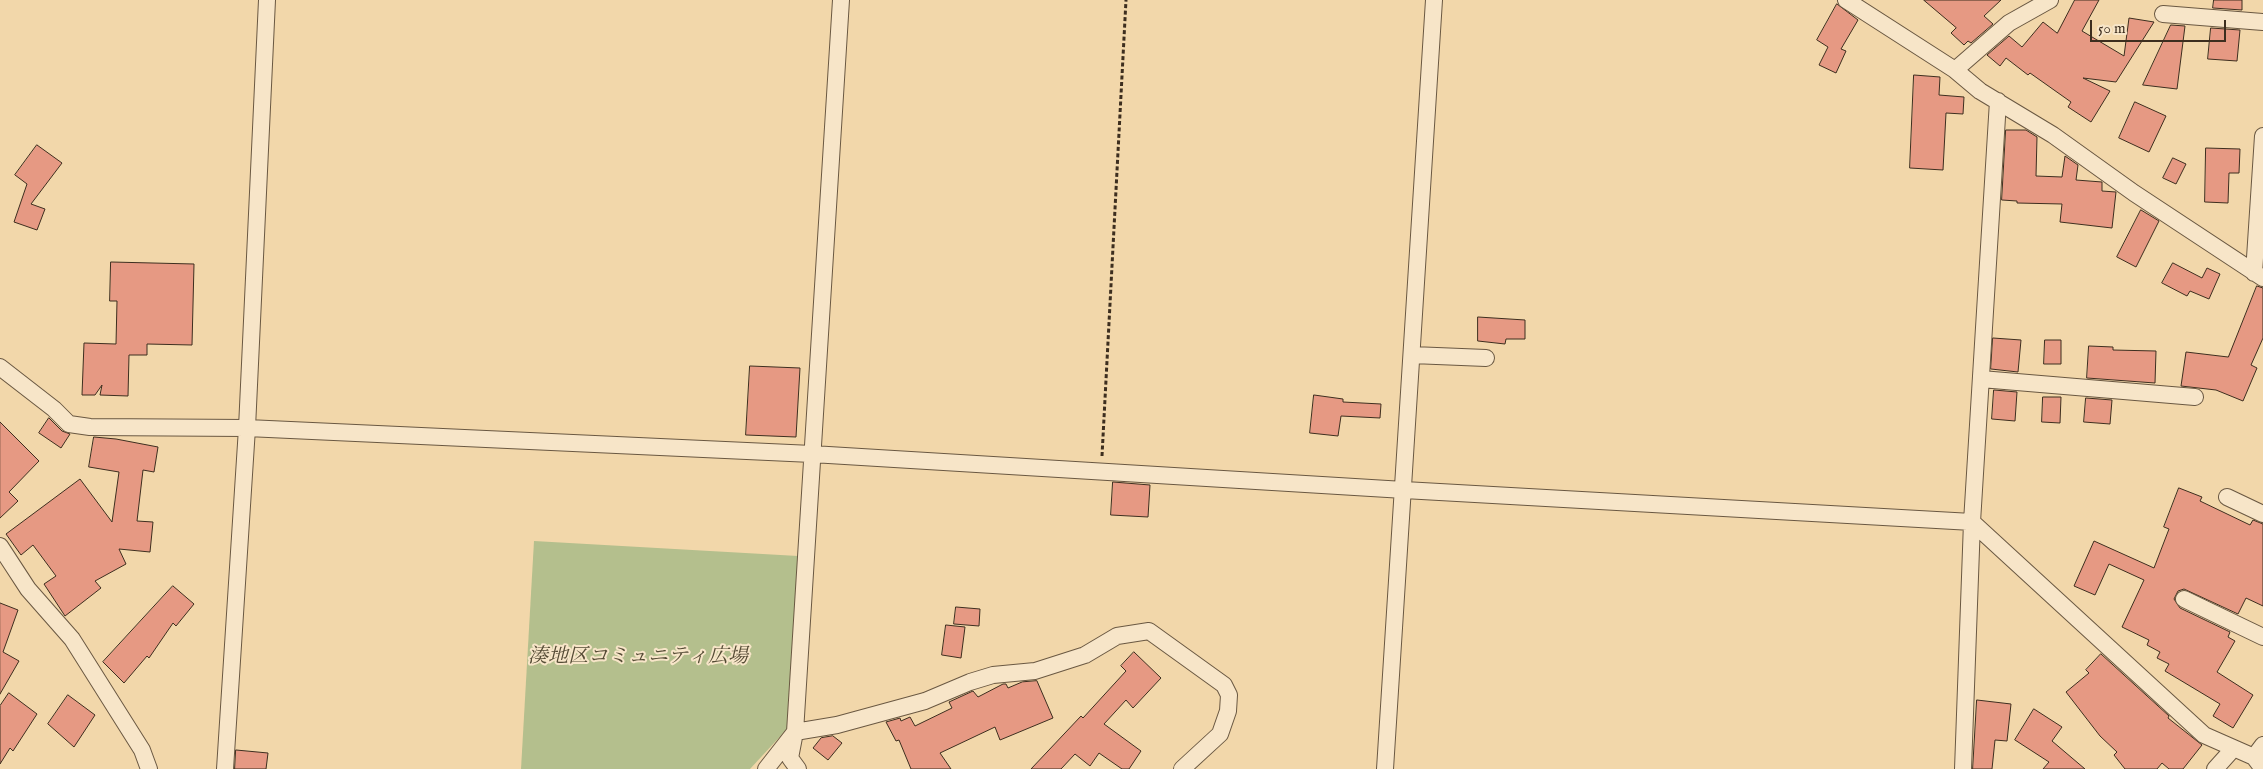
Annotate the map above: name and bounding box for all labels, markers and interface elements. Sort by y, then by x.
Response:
scale bar [2093,10,2229,42]
text: 50 m [2098,19,2126,38]
park label: 湊地区コミュニティ広場 [528,646,748,670]

